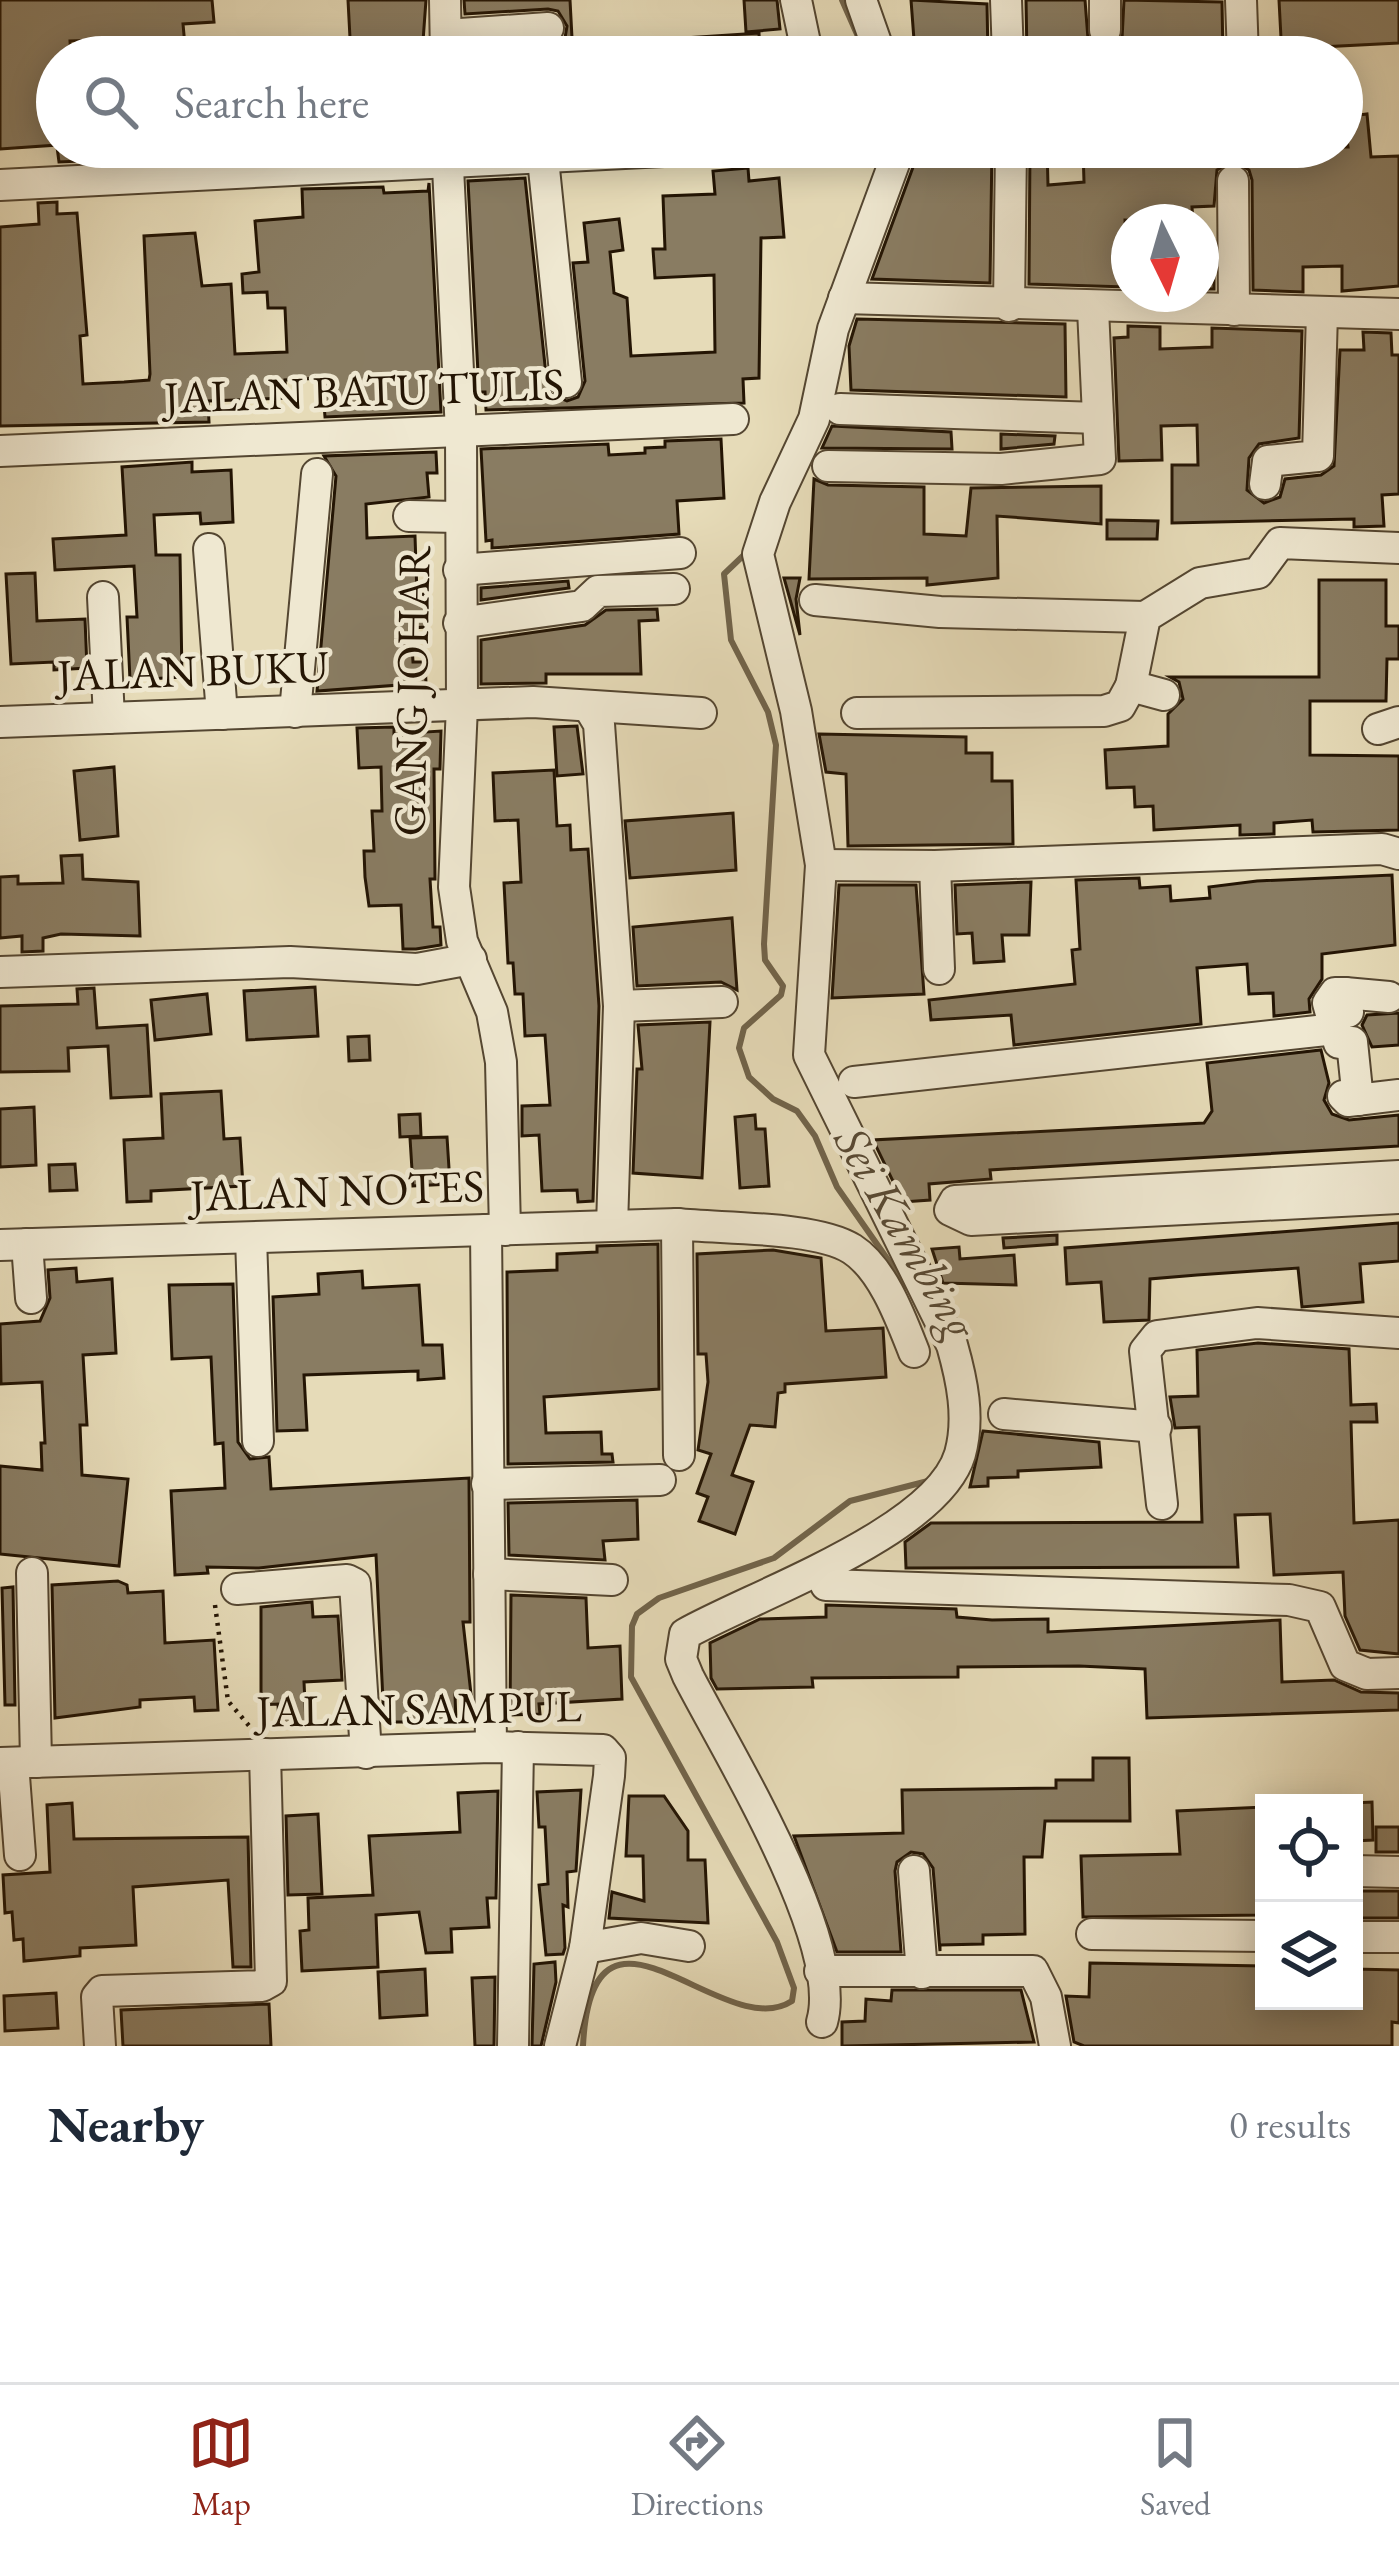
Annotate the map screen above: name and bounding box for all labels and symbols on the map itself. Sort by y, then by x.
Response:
north arrow [1111,204,1219,312]
street label: JALAN BATU TULIS [159,354,565,426]
street label: GANG JOHAR [379,544,443,837]
street label: JALAN BUKU [52,636,330,704]
water label: Sei Kambing [821,1114,994,1351]
street label: JALAN NOTES [185,1156,485,1224]
street label: JALAN SAMPUL [252,1676,582,1740]

